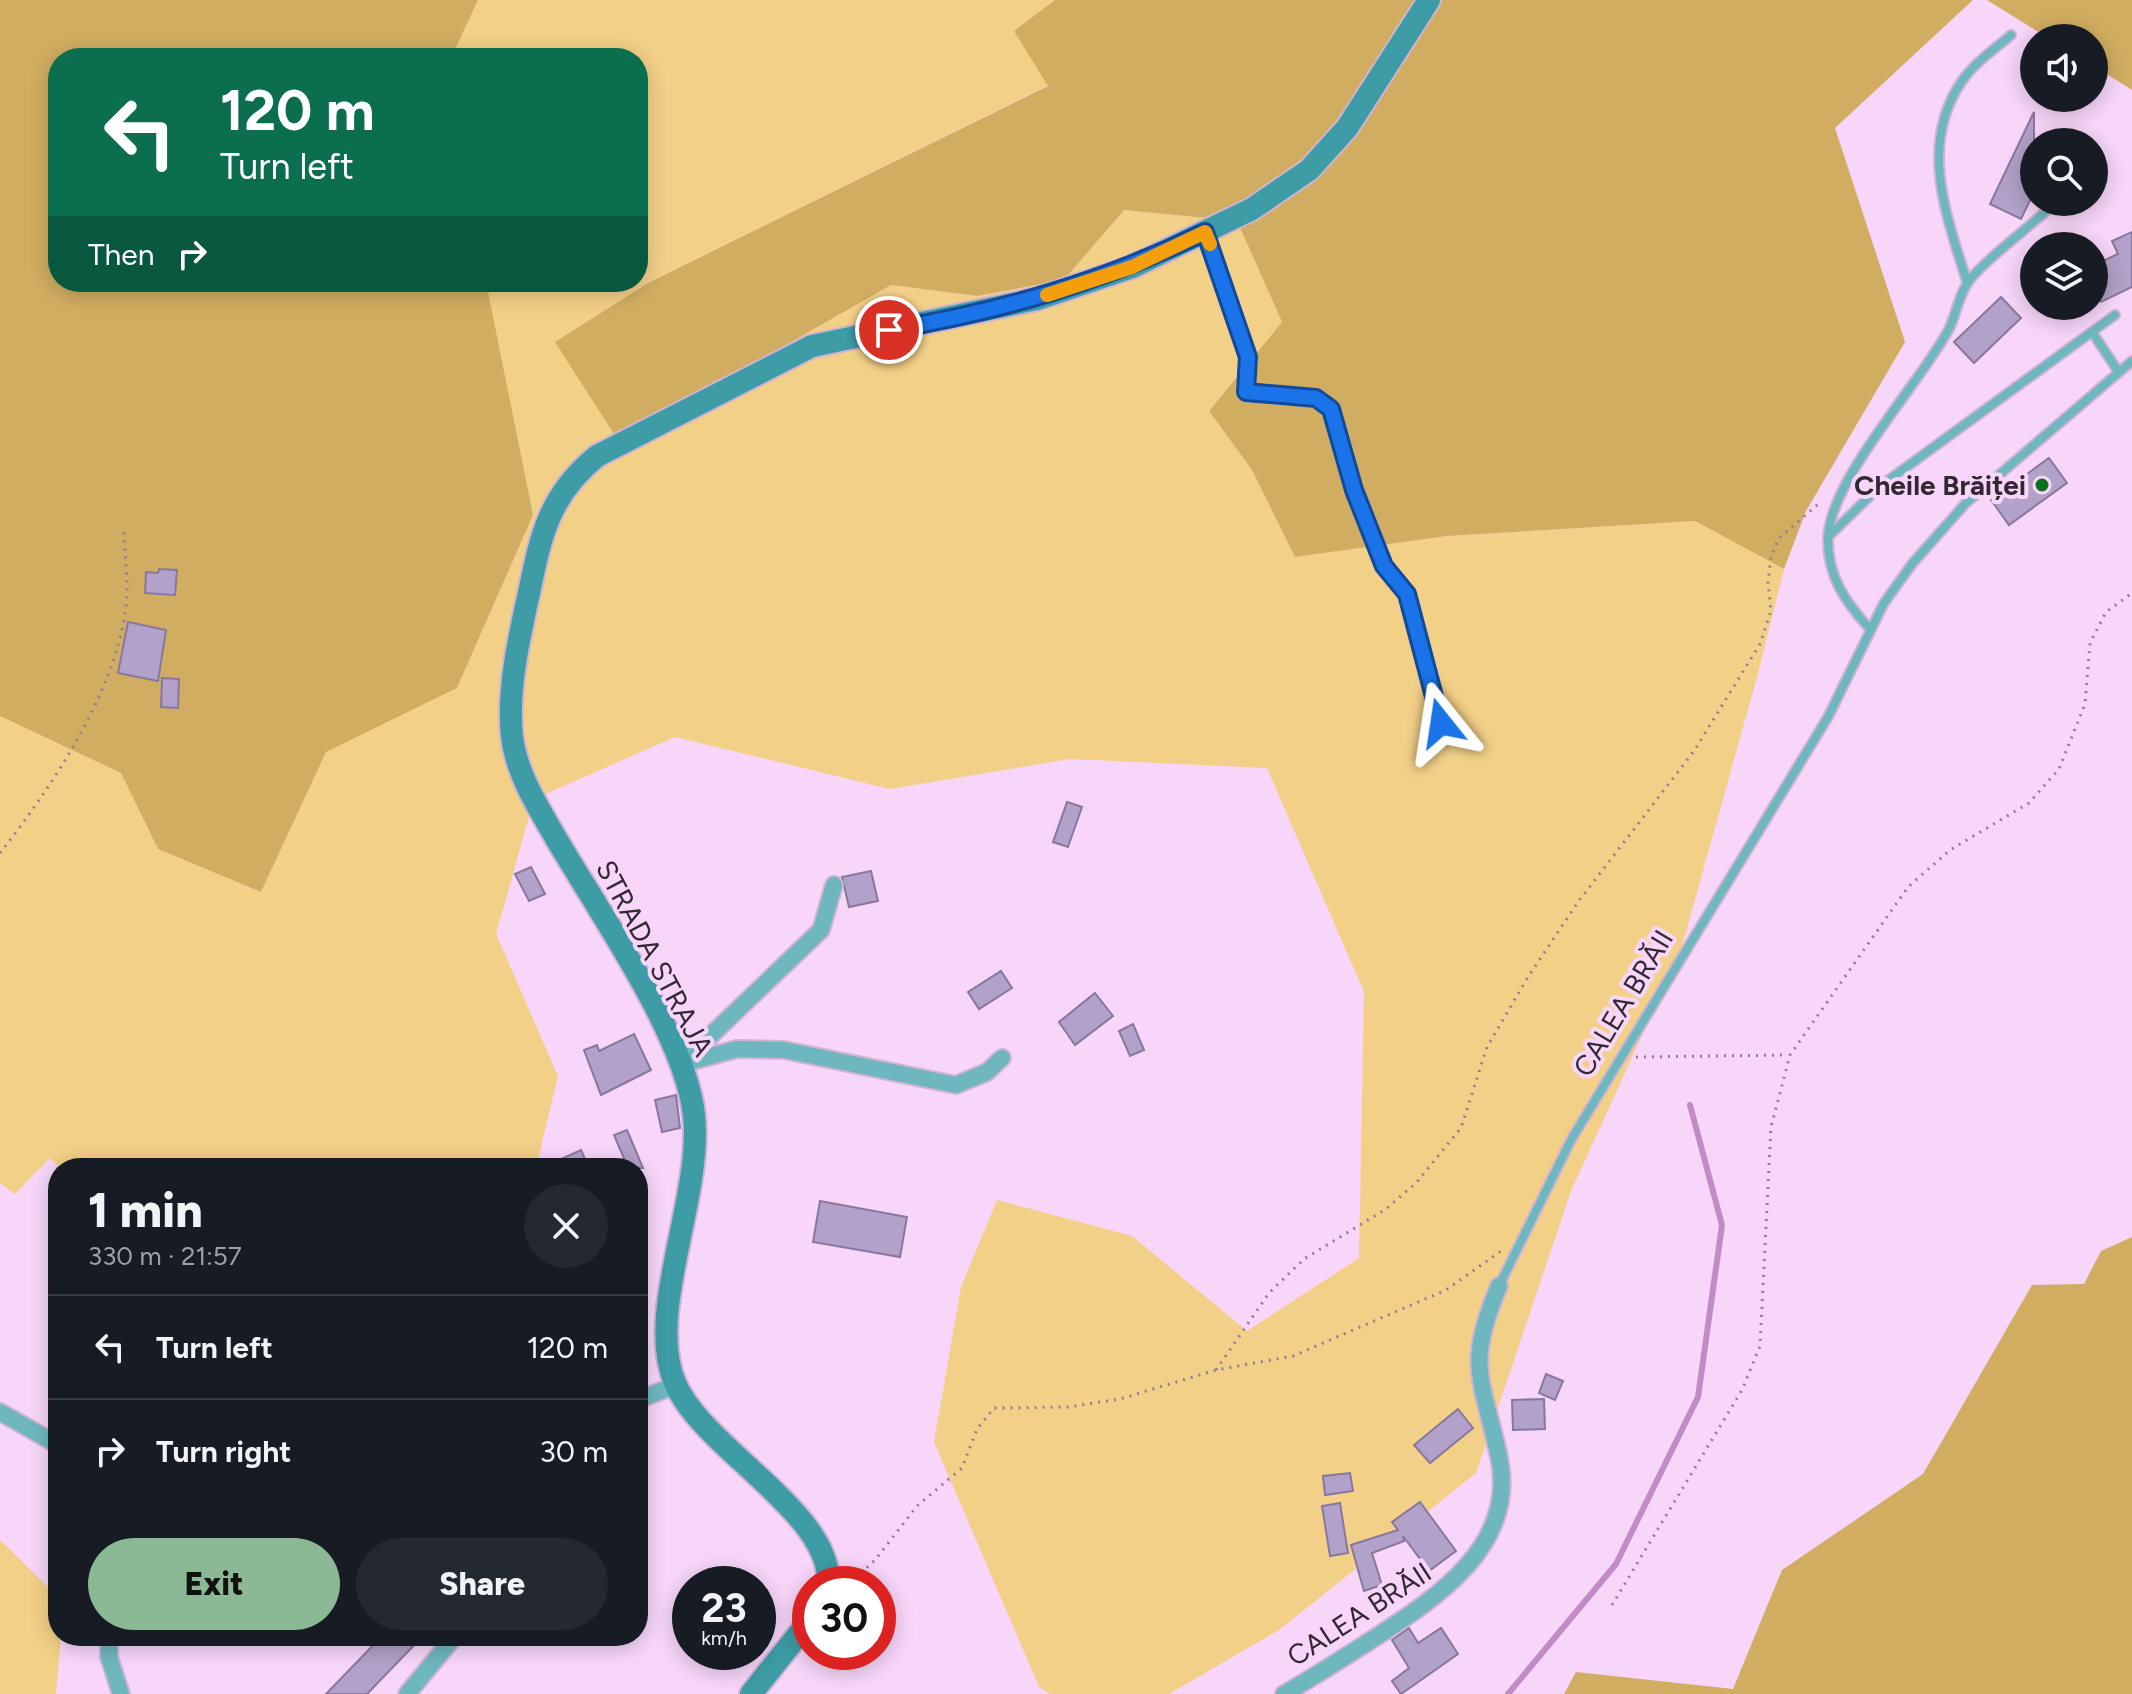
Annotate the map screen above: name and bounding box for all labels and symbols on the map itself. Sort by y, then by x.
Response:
pin [855,296,923,364]
place label: Cheile Brăiței [1854,468,2026,502]
marker: Cheile Brăiței [2033,476,2051,494]
position arrow [1399,681,1483,765]
street label: STRADA STRAJA [589,854,721,1062]
street label: CALEA BRĂII [1566,924,1680,1082]
street label: CALEA BRĂII [1281,1555,1437,1673]
speed limit sign: 30 [792,1566,896,1670]

